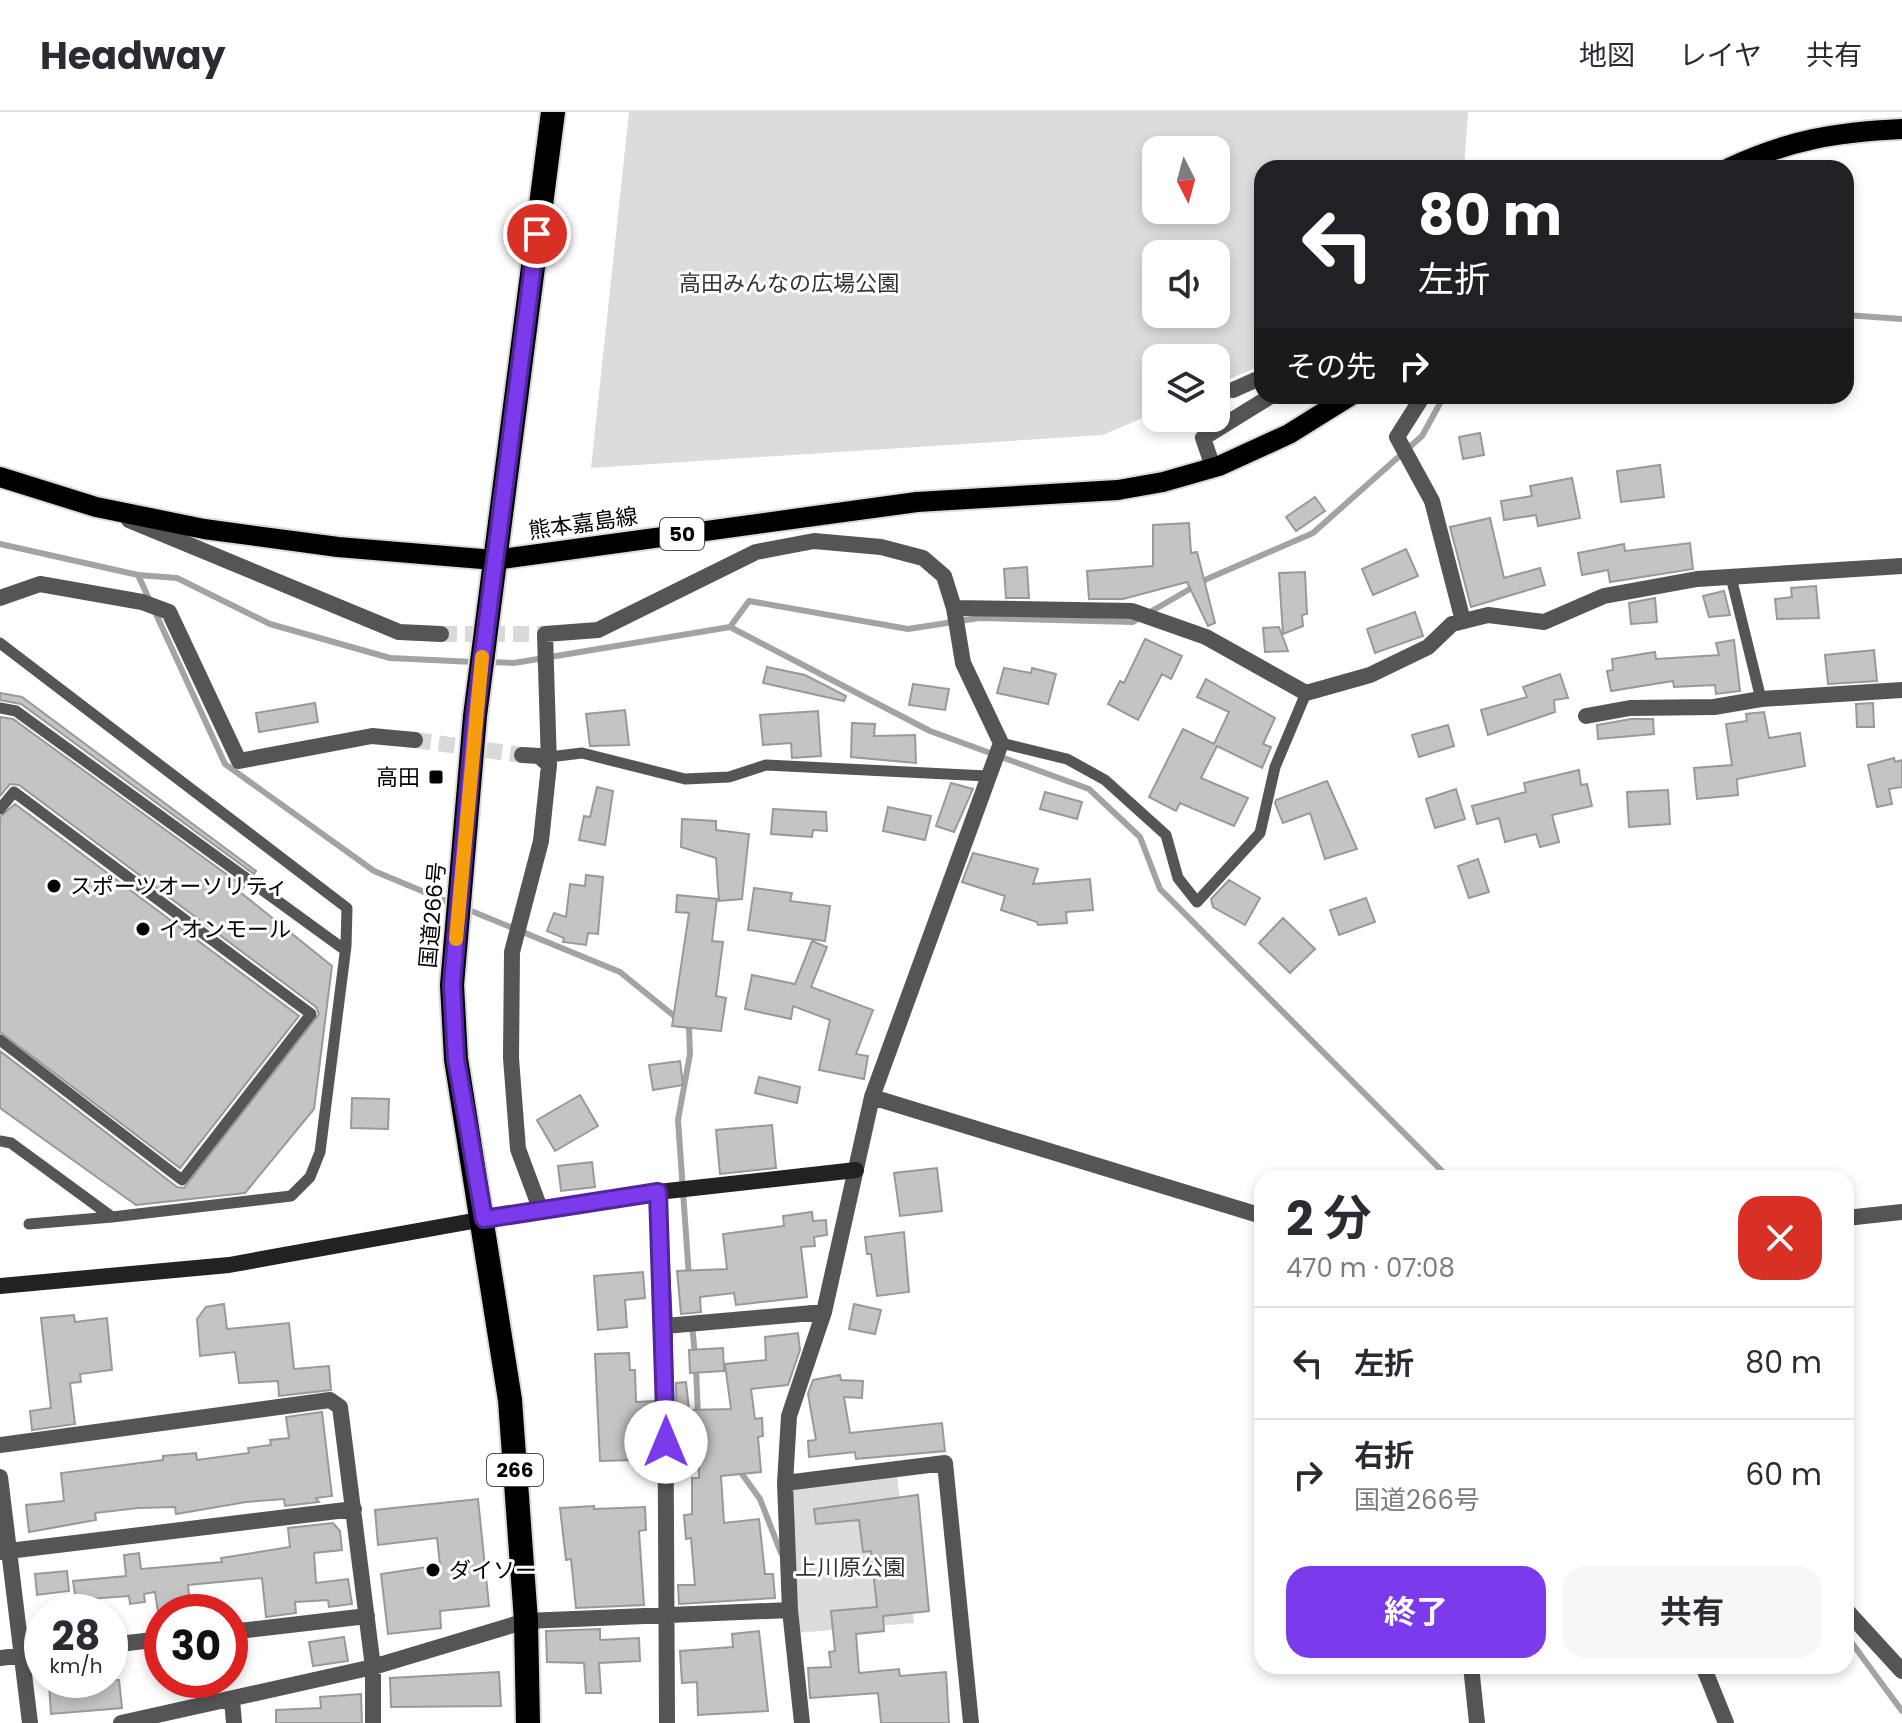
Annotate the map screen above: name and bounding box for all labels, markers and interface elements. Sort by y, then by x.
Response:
text: Headway [40,29,226,82]
text: 地図 [1579,36,1635,75]
text: レイヤ [1679,36,1762,75]
text: 共有 [1806,36,1862,75]
north arrow [1142,136,1230,224]
map controls [1142,136,1230,432]
text: 80 m [1418,176,1562,255]
icon: left [1286,192,1390,296]
pin [503,200,571,268]
icon: arrive [515,212,559,256]
button: sound [1142,240,1230,328]
text: 左折 [1418,254,1490,305]
park label: 高田みんなの広場公園 [679,268,899,299]
button: layers [1142,344,1230,432]
icon: right [1392,344,1436,388]
text: その先 [1286,345,1376,388]
street label: 熊本嘉島線 [526,500,640,546]
road number: 50 [660,518,704,550]
place label: 高田 [376,762,420,793]
marker: 高田 [427,768,445,786]
street label: 国道266号 [412,861,453,969]
place label: スポーツオーソリティ [70,871,288,902]
marker: スポーツオーソリティ [45,877,63,895]
place label: イオンモール [159,914,291,945]
marker: イオンモール [134,920,152,938]
text: 2 分 [1286,1185,1372,1252]
button: close [1738,1196,1822,1280]
text: 470 m · 07:08 [1286,1250,1455,1286]
icon: left [1286,1341,1330,1385]
text: 80 m [1745,1341,1822,1384]
text: 左折 [1354,1342,1414,1385]
position arrow [624,1400,708,1484]
text: 右折 [1354,1434,1414,1477]
icon: right [1286,1453,1330,1497]
text: 60 m [1745,1453,1822,1496]
road number: 266 [487,1454,543,1486]
text: 国道266号 [1354,1482,1480,1518]
park label: 上川原公園 [795,1552,905,1583]
place label: ダイソー [449,1555,537,1586]
marker: ダイソー [424,1561,442,1579]
button: 終了 [1286,1566,1546,1658]
button: 共有 [1562,1566,1822,1658]
speed limit sign: 30 [144,1594,248,1698]
text: 28 [52,1608,100,1664]
text: km/h [49,1652,103,1680]

